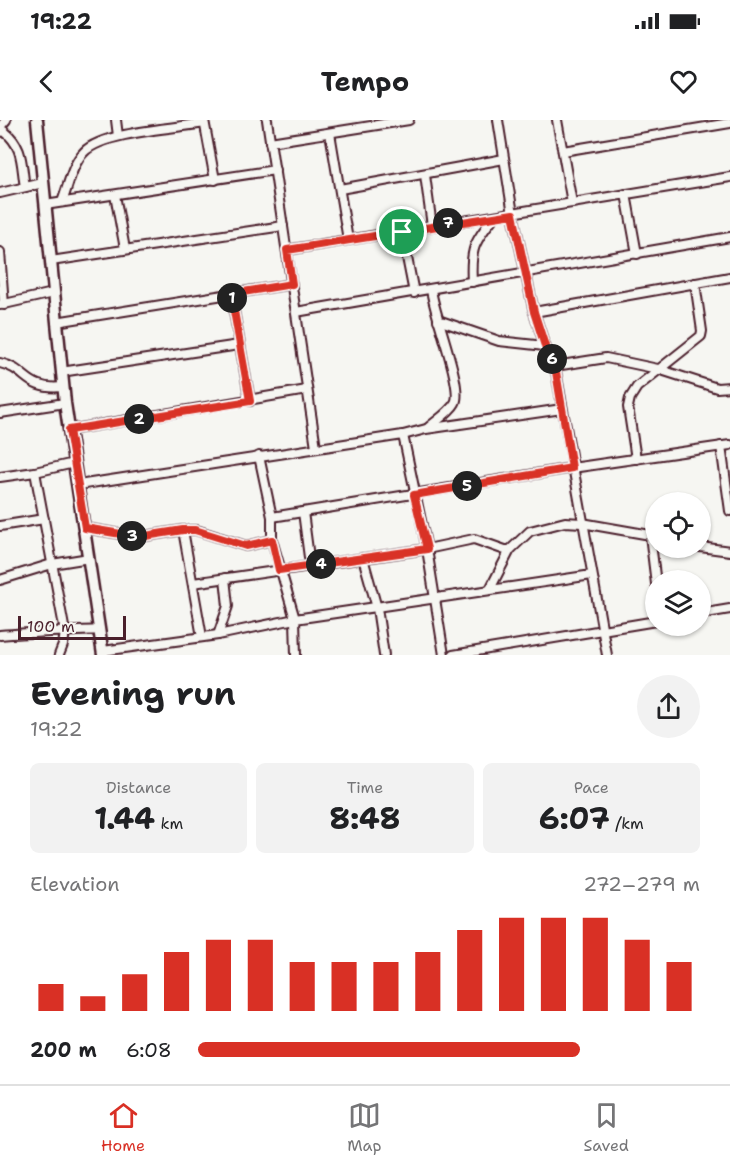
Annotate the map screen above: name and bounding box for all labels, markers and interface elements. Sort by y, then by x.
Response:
text: 19:22 [30,7,92,36]
text: Tempo [321,63,409,100]
icon: back [30,65,63,98]
icon: heart [667,65,700,98]
pin [376,206,427,257]
pin: 7 [433,208,463,238]
text: 7 [442,212,454,233]
icon: arrive [385,215,418,248]
pin: 1 [217,283,247,313]
text: 1 [228,287,236,308]
pin: 6 [537,344,567,374]
text: 6 [546,348,558,369]
pin: 2 [124,404,154,434]
text: 2 [133,408,145,429]
pin: 5 [452,471,482,501]
text: 5 [462,475,472,496]
map controls [645,492,711,636]
button: locate [645,492,711,558]
pin: 3 [117,521,147,551]
text: 3 [126,525,138,546]
pin: 4 [306,549,336,579]
text: 4 [315,553,327,574]
button: layers [645,570,711,636]
scale bar [18,613,126,640]
text: 100 m [27,616,75,637]
text: Evening run [30,671,236,716]
button: share [637,675,700,738]
text: 19:22 [30,716,83,742]
text: Distance [106,777,171,798]
text: Time [347,777,383,798]
text: Pace [574,777,609,798]
text: 1.44 [94,798,155,839]
text: 8:48 [329,798,401,839]
text: 6:07 [539,798,610,839]
text: km [155,813,183,834]
text: /km [610,813,644,834]
text: Elevation [30,871,120,897]
text: 272–279 m [583,871,700,897]
text: 200 m [30,1037,97,1063]
text: 6:08 [126,1037,172,1063]
tab: Home [101,1099,145,1156]
tab: Map [347,1099,381,1156]
tab: Saved [584,1099,629,1156]

